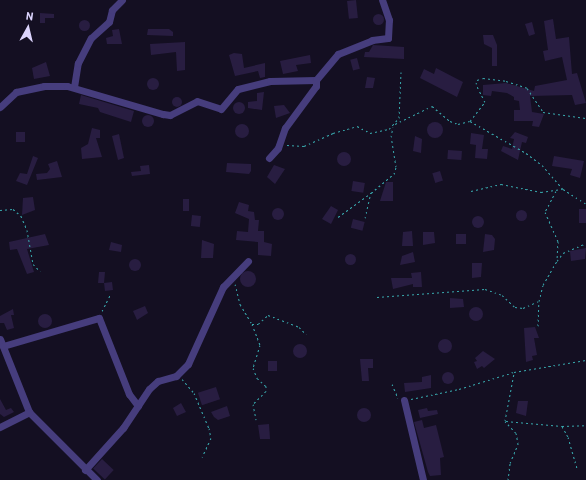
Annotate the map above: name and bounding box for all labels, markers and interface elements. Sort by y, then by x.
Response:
north arrow [8,8,48,48]
text: N [25,9,34,23]

